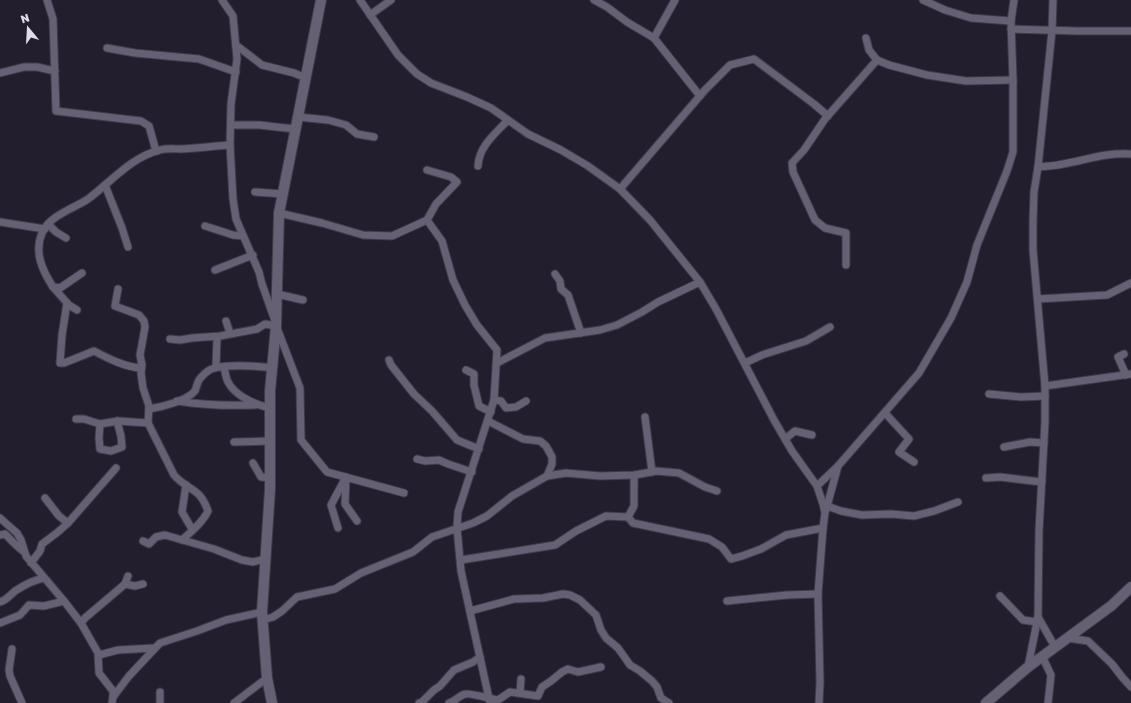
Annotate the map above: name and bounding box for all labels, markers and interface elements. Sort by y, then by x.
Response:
north arrow [8,8,48,48]
text: N [19,11,31,25]

